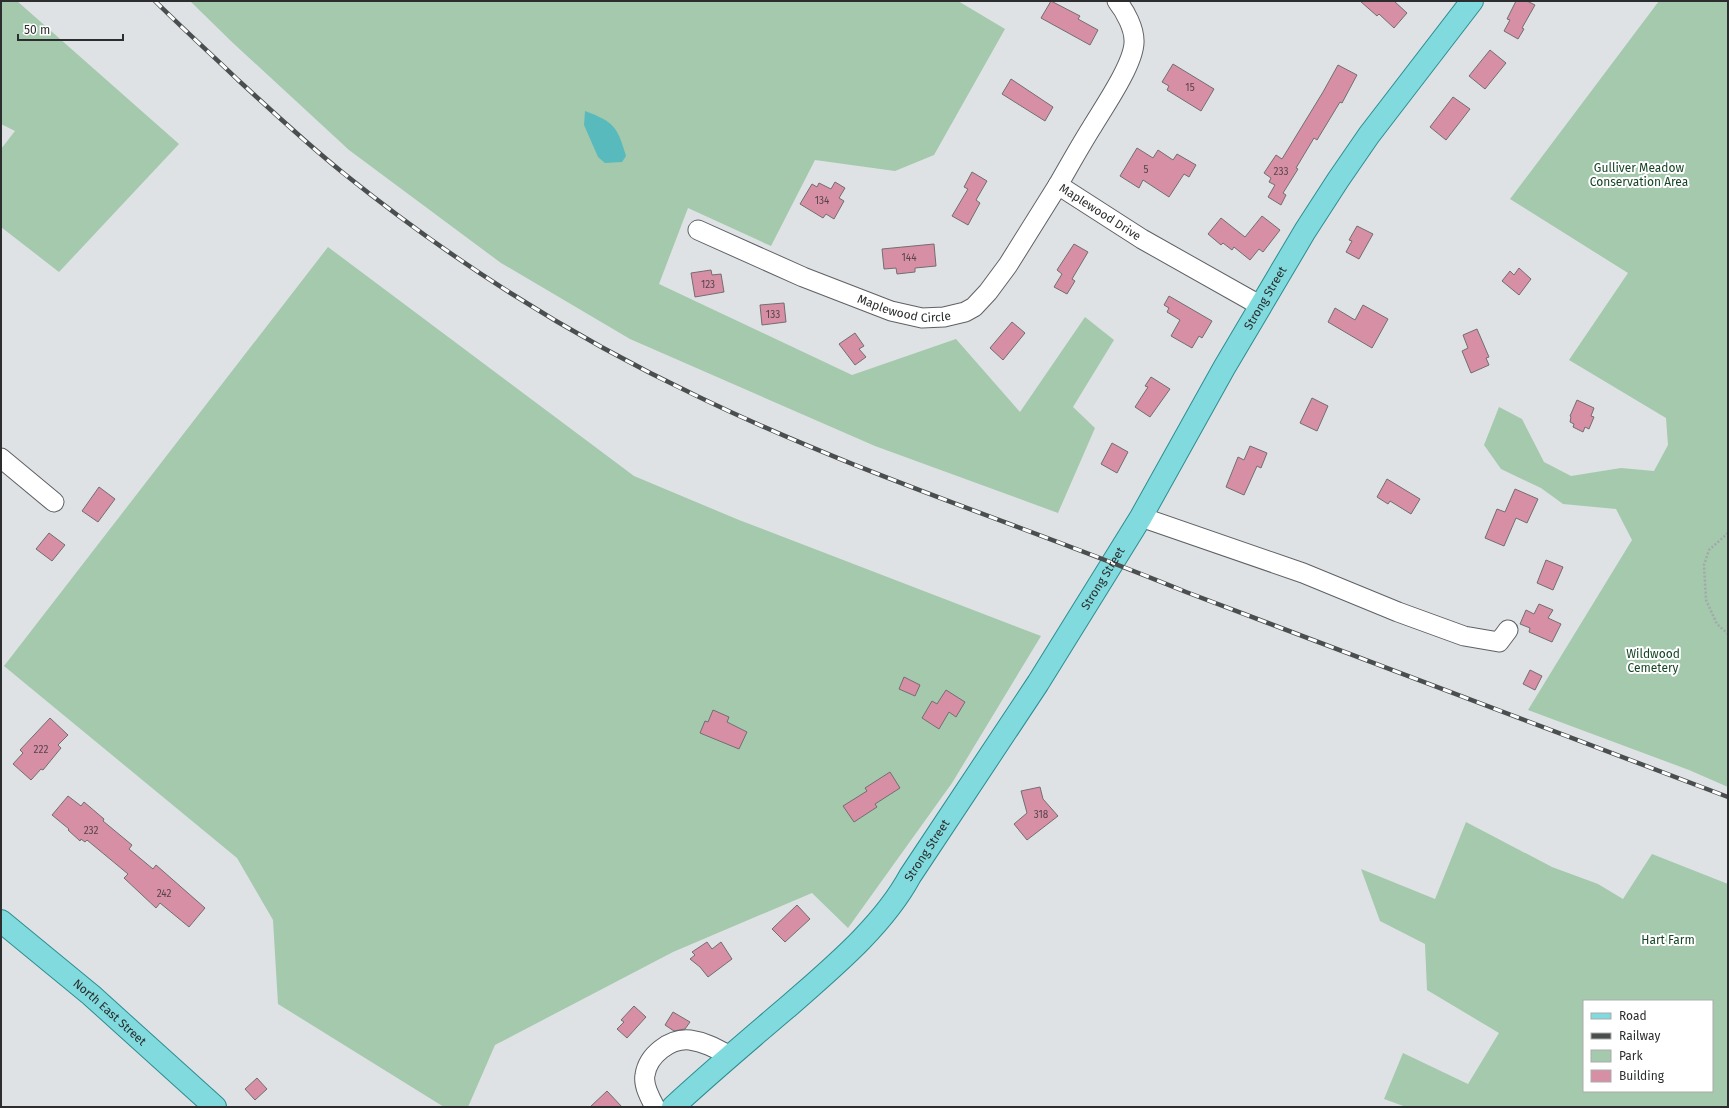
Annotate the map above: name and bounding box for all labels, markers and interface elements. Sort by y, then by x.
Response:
scale bar [18,16,123,42]
text: 50 m [24,23,50,37]
house number: 15 [1185,82,1195,94]
park label: Gulliver Meadow Conservation Area [1590,161,1688,189]
house number: 5 [1143,164,1149,176]
house number: 233 [1274,166,1288,178]
street label: Maplewood Drive [1057,181,1144,243]
house number: 134 [815,195,830,207]
house number: 144 [902,252,917,264]
street label: Strong Street [1241,263,1290,332]
house number: 123 [701,279,715,291]
street label: Maplewood Circle [855,292,952,325]
house number: 133 [766,309,780,321]
street label: Strong Street [1078,544,1128,612]
park label: Wildwood Cemetery [1626,647,1680,675]
house number: 222 [34,744,48,756]
house number: 318 [1034,809,1049,821]
street label: Strong Street [901,816,953,884]
house number: 232 [84,825,98,837]
house number: 242 [157,888,171,900]
park label: Hart Farm [1641,933,1695,947]
street label: North East Street [70,976,150,1049]
legend [1583,1000,1713,1092]
text: Road [1619,1009,1647,1023]
text: Railway [1619,1029,1660,1043]
text: Park [1619,1049,1643,1063]
text: Building [1619,1069,1665,1083]

